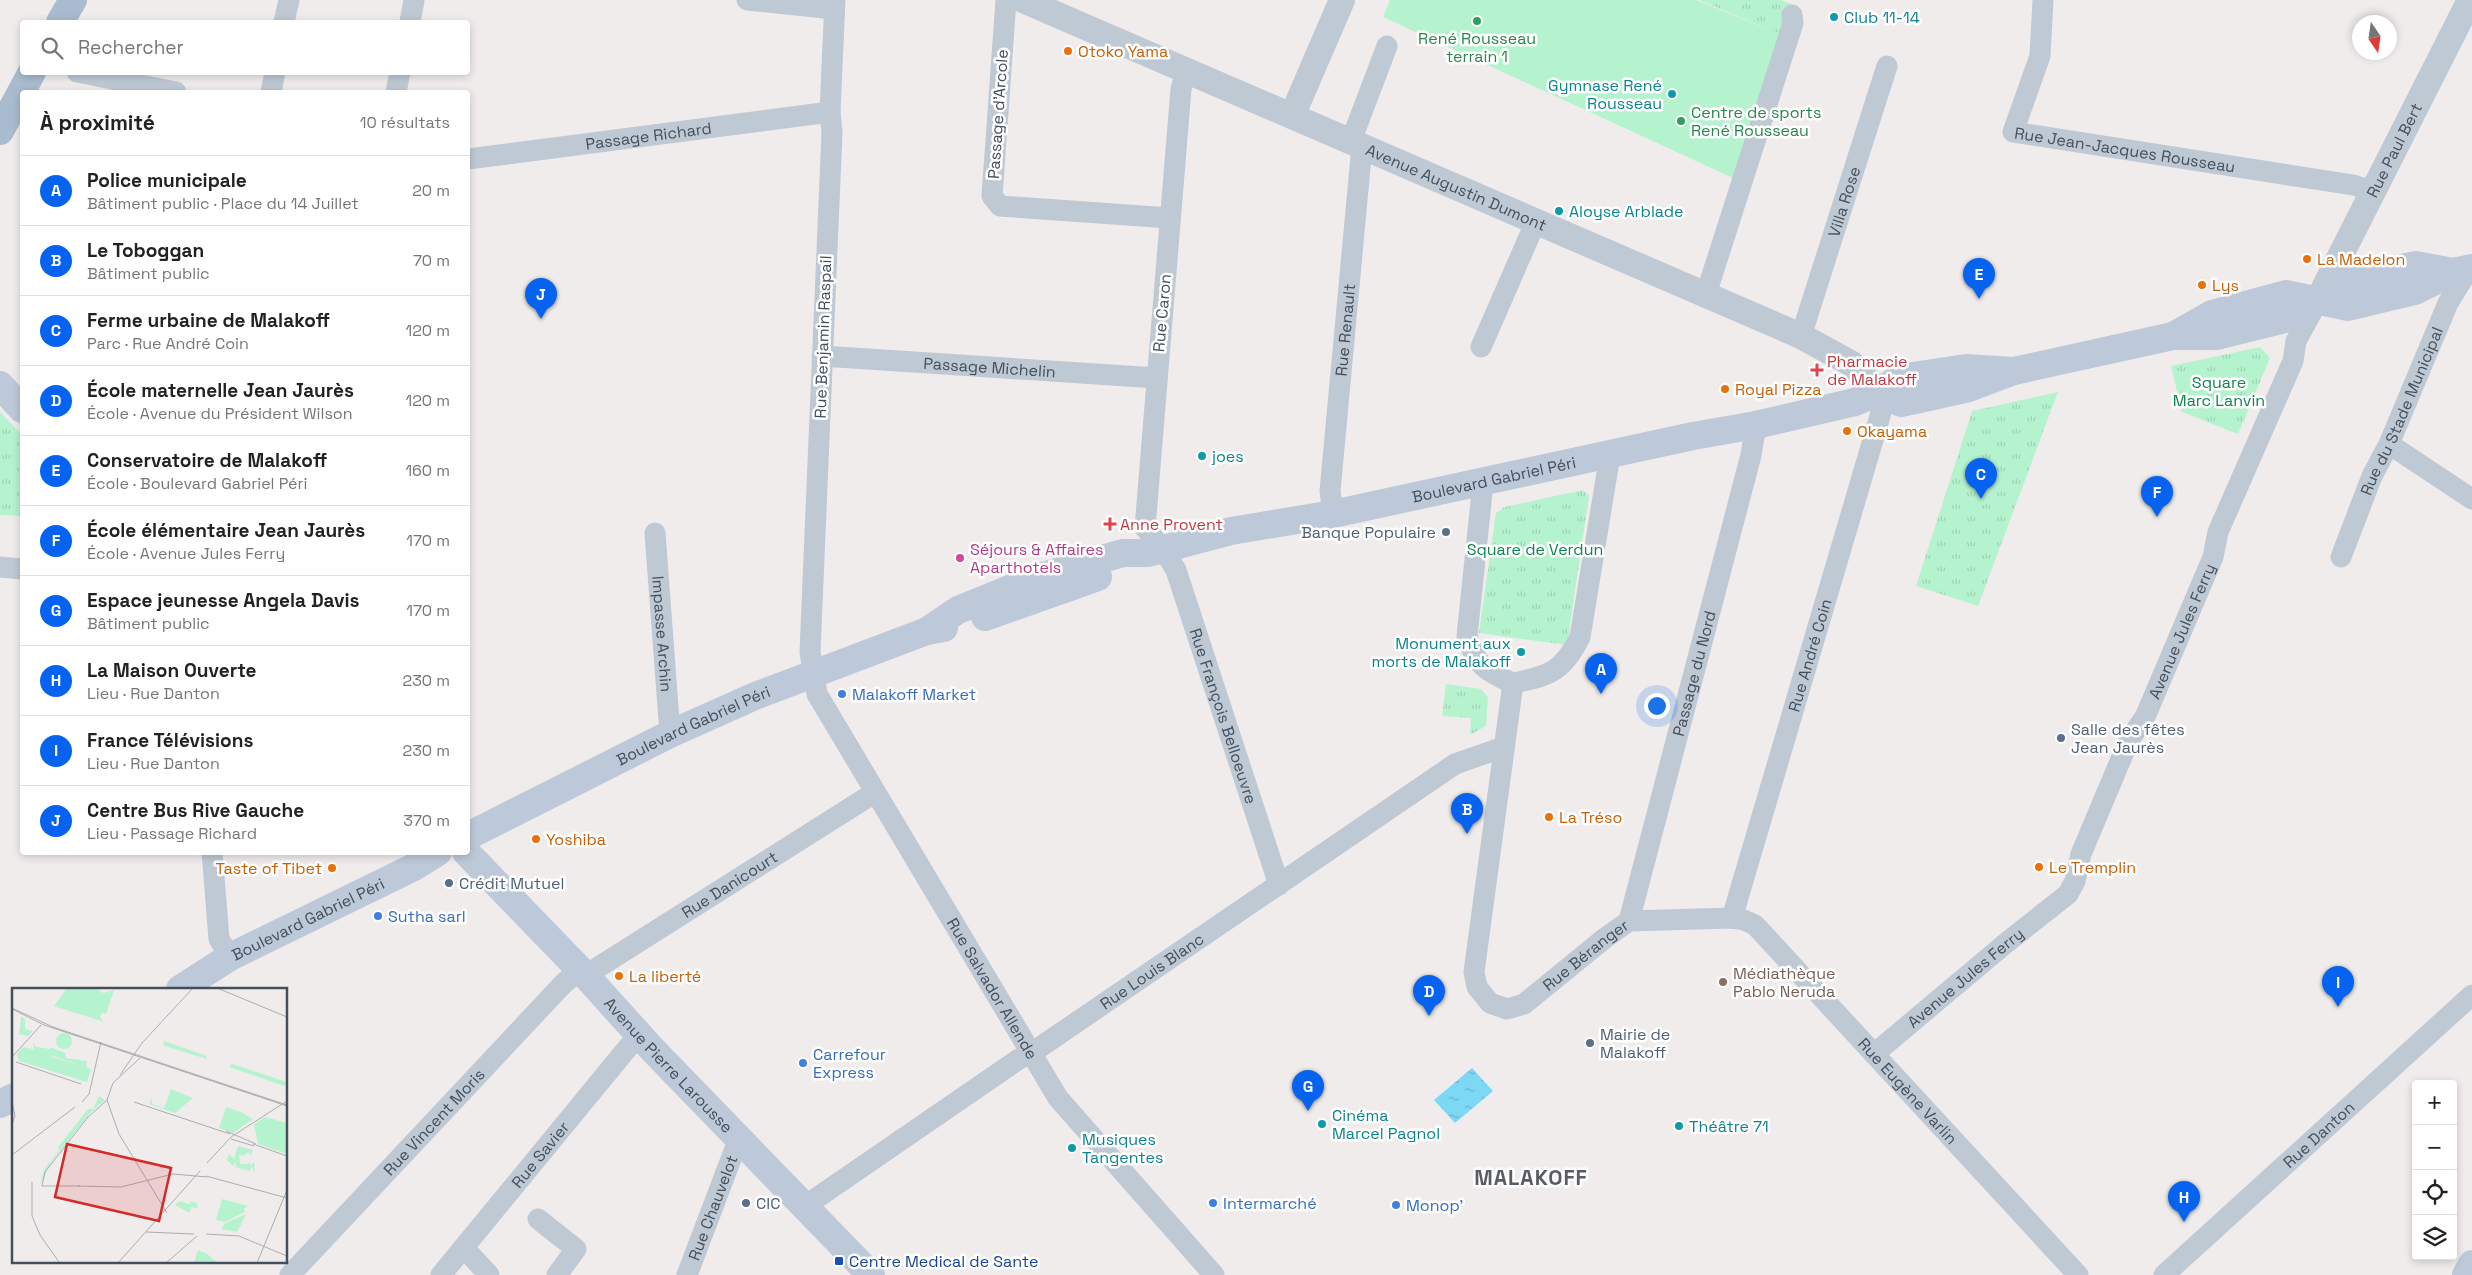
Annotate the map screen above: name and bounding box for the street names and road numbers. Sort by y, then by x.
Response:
street label: Passage d'Arcole [983,49,1013,179]
street label: Rue Paul Bert [2361,99,2427,201]
street label: Passage Richard [584,117,713,154]
street label: Rue Jean-Jacques Rousseau [2013,122,2237,177]
street label: Avenue Augustin Dumont [1363,139,1550,235]
street label: Villa Rose [1823,164,1865,240]
street label: Rue Benjamin Raspail [810,255,836,419]
street label: Rue Caron [1148,273,1176,353]
street label: Rue Renault [1330,283,1360,377]
street label: Rue du Stade Municipal [2355,324,2447,498]
street label: Passage Michelin [923,352,1056,382]
street label: Boulevard Gabriel Péri [1410,451,1578,507]
street label: Avenue Jules Ferry [2143,560,2220,702]
street label: Impasse Archin [648,575,677,693]
street label: Rue André Coin [1783,596,1836,714]
street label: Passage du Nord [1667,608,1720,738]
street label: Rue François Belloeuvre [1185,625,1262,807]
street label: Boulevard Gabriel Péri [613,681,773,770]
street label: Rue Danicourt [677,846,781,923]
street label: Boulevard Gabriel Péri [228,873,388,965]
street label: Rue Salvador Allende [942,914,1043,1063]
street label: Rue Béranger [1538,914,1633,995]
street label: Avenue Jules Ferry [1903,923,2028,1032]
street label: Rue Louis Blanc [1096,928,1208,1014]
street label: Avenue Pierre Larousse [600,993,738,1137]
street label: Rue Eugène Varlin [1854,1033,1962,1148]
street label: Rue Vincent Moris [378,1064,489,1180]
street label: Rue Danton [2278,1096,2359,1172]
street label: Rue Savier [506,1117,574,1192]
street label: Rue Chauvelot [683,1152,742,1263]

